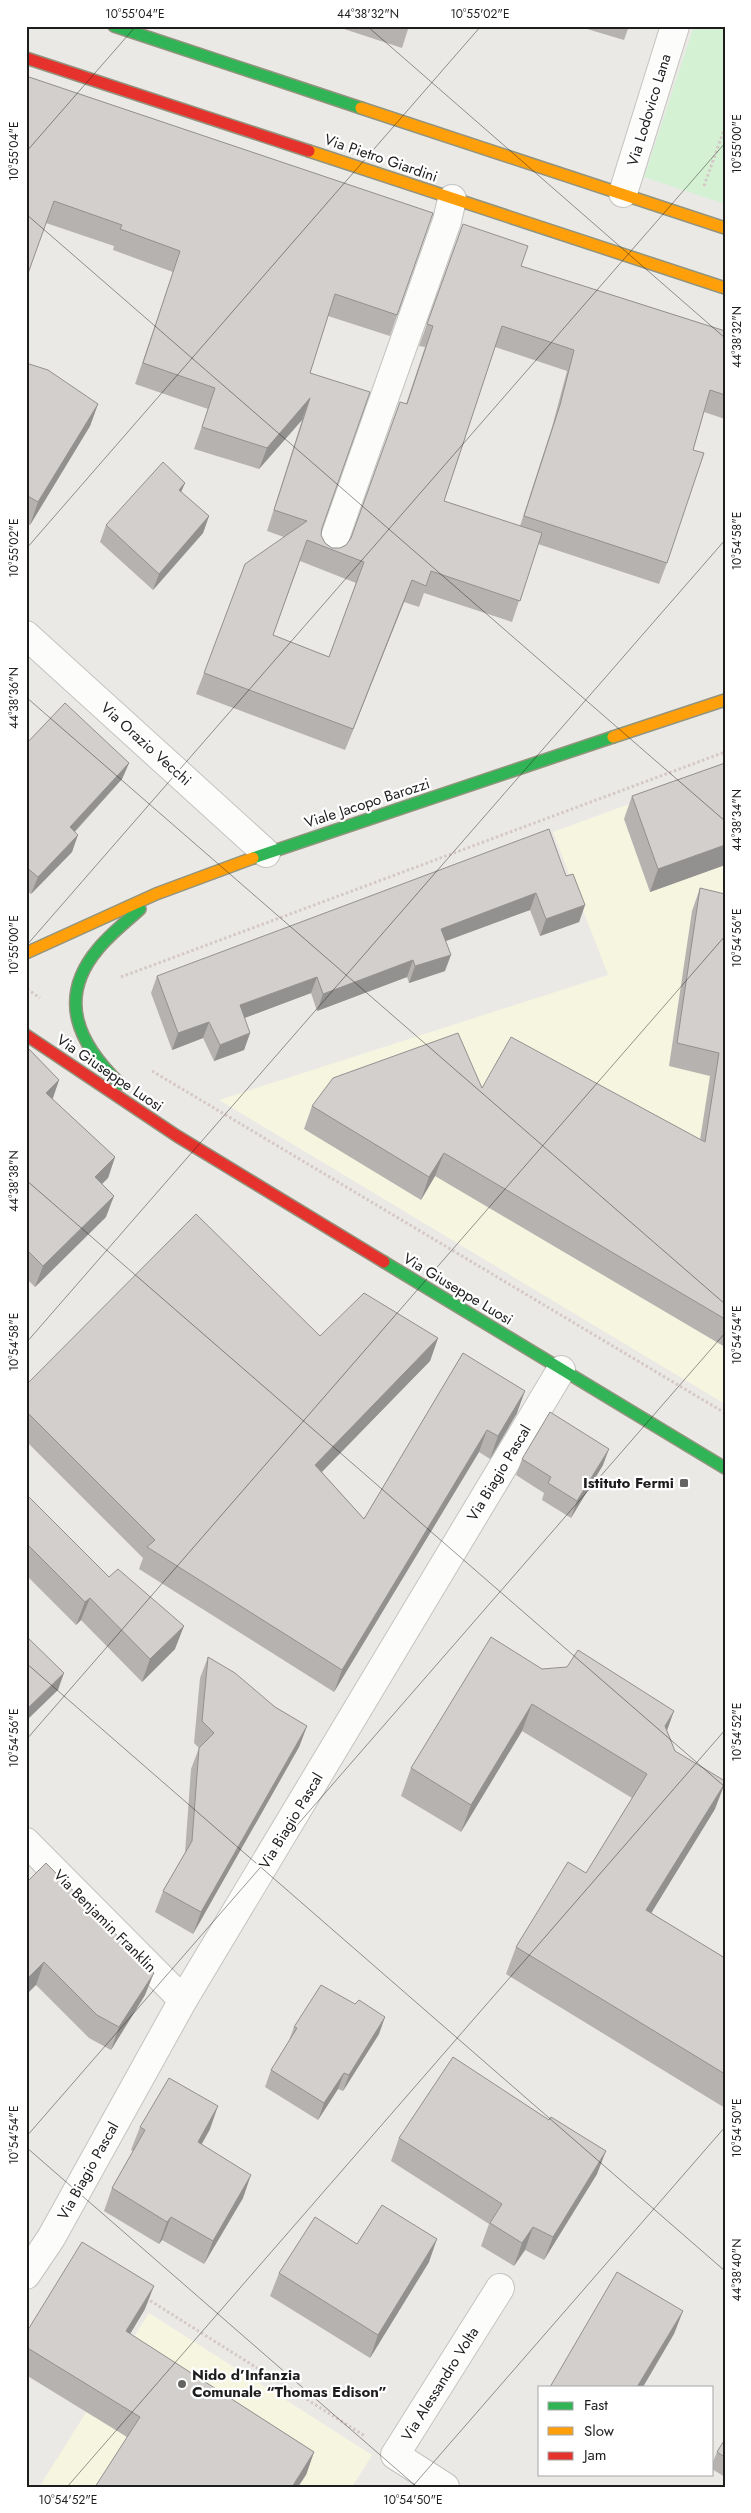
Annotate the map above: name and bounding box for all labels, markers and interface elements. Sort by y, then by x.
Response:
text: 10°55'04"E [105,5,165,23]
text: 44°38'32"N [337,5,399,23]
text: 10°55'02"E [450,5,510,23]
street label: Via Lodovico Lana [621,51,677,169]
text: 10°55'00"E [728,114,746,174]
text: 10°55'04"E [5,121,23,181]
street label: Via Pietro Giardini [321,128,441,188]
text: 44°38'32"N [728,306,746,368]
text: 10°54'58"E [728,512,746,570]
text: 10°55'02"E [5,518,23,578]
text: 44°38'36"N [5,667,23,729]
street label: Via Orazio Vecchi [96,697,196,791]
street label: Viale Jacopo Barozzi [301,772,433,834]
text: 44°38'34"N [728,789,746,851]
text: 10°54'56"E [728,909,746,967]
text: 10°55'00"E [5,915,23,975]
street label: Via Giuseppe Luosi [52,1029,168,1117]
text: 44°38'38"N [5,1150,23,1212]
street label: Via Giuseppe Luosi [399,1248,517,1330]
text: 10°54'54"E [728,1305,746,1365]
text: 10°54'58"E [5,1313,23,1371]
street label: Via Biagio Pascal [461,1421,537,1525]
place label: Istituto Fermi [583,1472,674,1494]
marker: Istituto Fermi [678,1477,690,1489]
text: 10°54'52"E [728,1703,746,1761]
text: 10°54'56"E [5,1709,23,1767]
street label: Via Biagio Pascal [253,1769,329,1873]
street label: Via Benjamin Franklin [49,1865,161,1977]
text: 10°54'50"E [728,2098,746,2158]
text: 10°54'54"E [5,2105,23,2165]
street label: Via Biagio Pascal [52,2118,124,2224]
text: 44°38'40"N [728,2239,746,2301]
street label: Via Alessandro Volta [396,2323,484,2445]
place label: Nido d’Infanzia Comunale “Thomas Edison” [192,2364,387,2403]
marker: Nido d’Infanzia Comunale “Thomas Edison” [176,2378,188,2390]
legend [538,2386,714,2476]
text: Fast [584,2394,608,2416]
text: Slow [584,2420,615,2442]
text: Jam [582,2444,607,2466]
text: 10°54'52"E [39,2491,97,2509]
text: 10°54'50"E [383,2491,443,2509]

